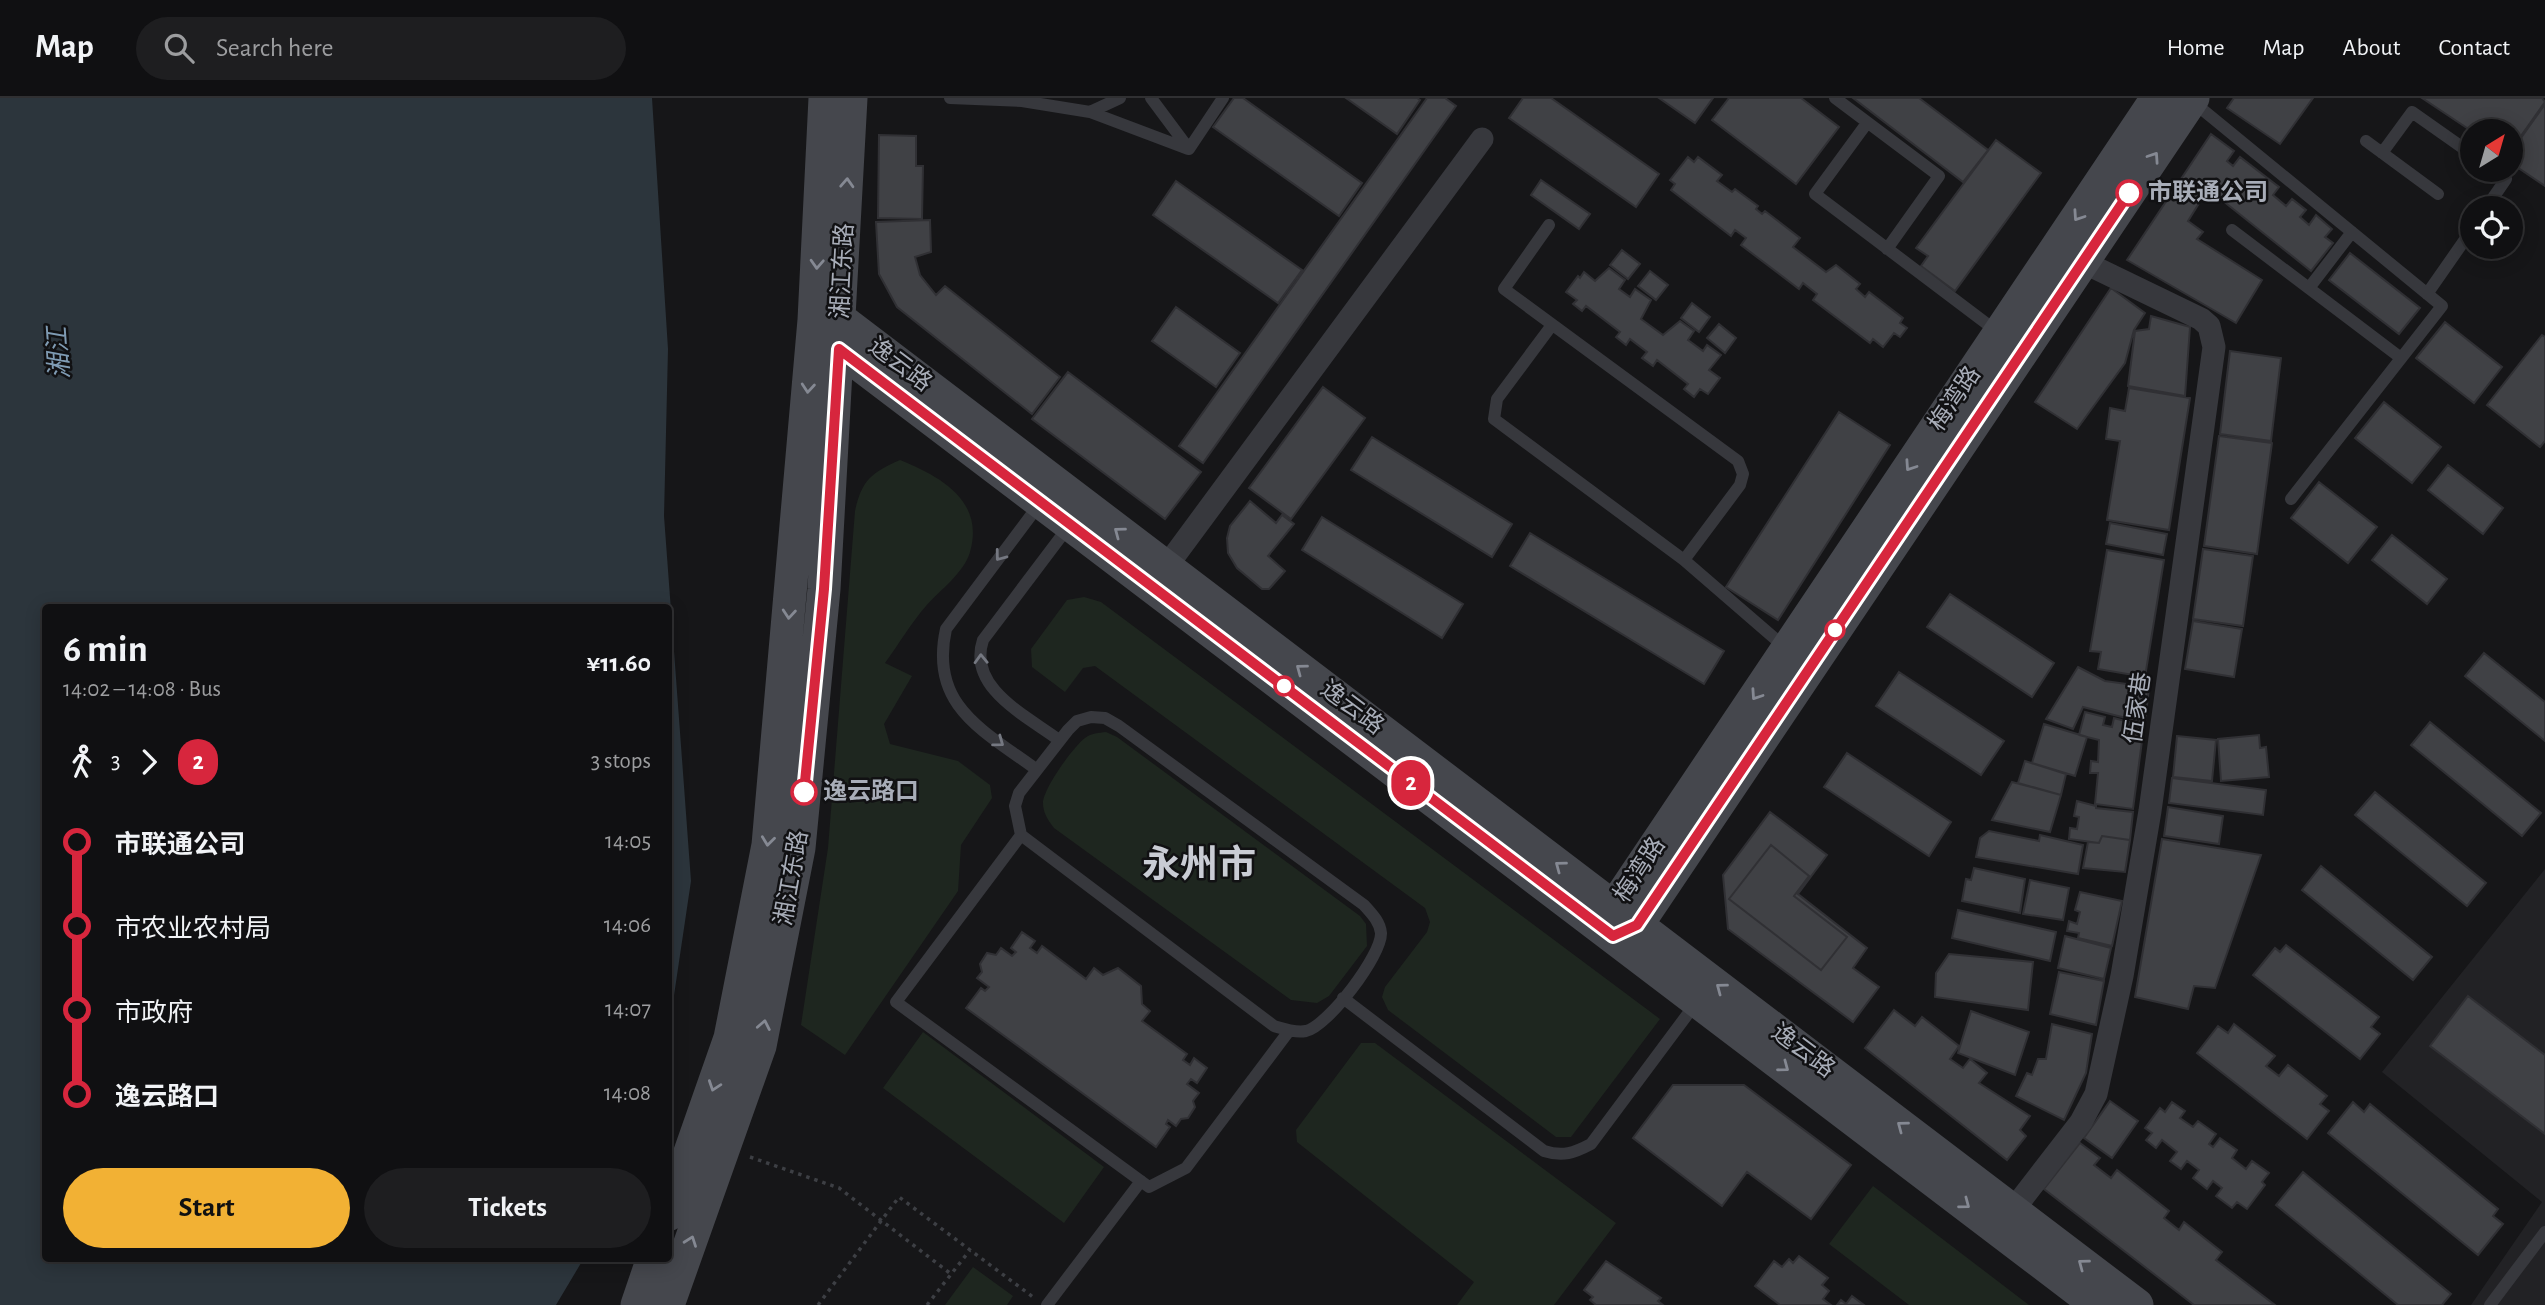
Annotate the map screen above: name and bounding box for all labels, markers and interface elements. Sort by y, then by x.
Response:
search box [136,17,626,80]
icon: search [160,29,198,67]
text: Map [35,31,94,64]
text: Search here [216,35,334,61]
text: Home [2167,36,2225,60]
text: Map [2263,36,2305,60]
text: About [2343,36,2400,60]
text: Contact [2438,36,2510,60]
north arrow [2460,119,2524,182]
map controls [2460,119,2523,259]
one-way arrow [2146,151,2159,164]
one-way arrow [839,177,854,188]
place label: 市联通公司 [2148,179,2268,205]
marker: 市联通公司 [2116,180,2142,206]
button: locate [2460,196,2523,259]
one-way arrow [2073,208,2086,221]
street label: 湘江东路 [827,222,857,320]
one-way arrow [809,259,824,270]
water label: 湘江 [43,323,74,380]
street label: 逸云路 [864,332,937,396]
street label: 梅湾路 [1923,361,1985,436]
one-way arrow [801,382,816,393]
one-way arrow [1906,458,1919,471]
one-way arrow [1115,527,1127,540]
one-way arrow [995,548,1008,561]
one-way arrow [782,609,797,620]
unlabelled marker [1825,620,1845,640]
text: 6 min [63,631,148,669]
text: ¥11.60 [587,650,651,676]
one-way arrow [973,654,989,664]
one-way arrow [1296,665,1308,678]
street label: 伍家巷 [2119,670,2155,745]
street label: 逸云路 [1316,675,1389,739]
unlabelled marker [1274,676,1294,696]
text: 14:02 – 14:08 · Bus [63,678,221,701]
one-way arrow [1752,687,1764,700]
one-way arrow [991,734,1004,746]
icon: walk [63,743,101,781]
icon: forward [130,743,168,781]
text: 3 [111,750,120,773]
text: 2 [192,750,204,774]
text: 3 stops [591,750,651,773]
line badge: 2 [1388,760,1434,806]
text: 2 [1405,771,1417,795]
place label: 逸云路口 [823,778,919,804]
marker: 逸云路口 [791,779,817,805]
street label: 湘江东路 [770,828,812,927]
text: 14:05 [605,830,651,853]
text: 市联通公司 [115,832,245,858]
street label: 梅湾路 [1609,832,1670,907]
one-way arrow [760,835,775,847]
district label: 永州市 [1142,844,1256,885]
one-way arrow [1555,862,1568,874]
text: 14:06 [604,914,651,937]
text: 市农业农村局 [115,916,271,942]
one-way arrow [1716,984,1728,997]
text: 14:07 [605,998,651,1021]
text: 市政府 [115,1000,193,1026]
street label: 逸云路 [1767,1018,1840,1082]
one-way arrow [755,1019,770,1031]
one-way arrow [1776,1058,1789,1071]
one-way arrow [708,1080,722,1092]
text: 14:08 [604,1082,651,1105]
text: 逸云路口 [115,1084,219,1110]
one-way arrow [1897,1122,1909,1134]
button: Start [63,1168,350,1248]
button: Tickets [364,1168,651,1248]
one-way arrow [1957,1196,1970,1209]
one-way arrow [683,1235,697,1247]
one-way arrow [2078,1259,2091,1272]

